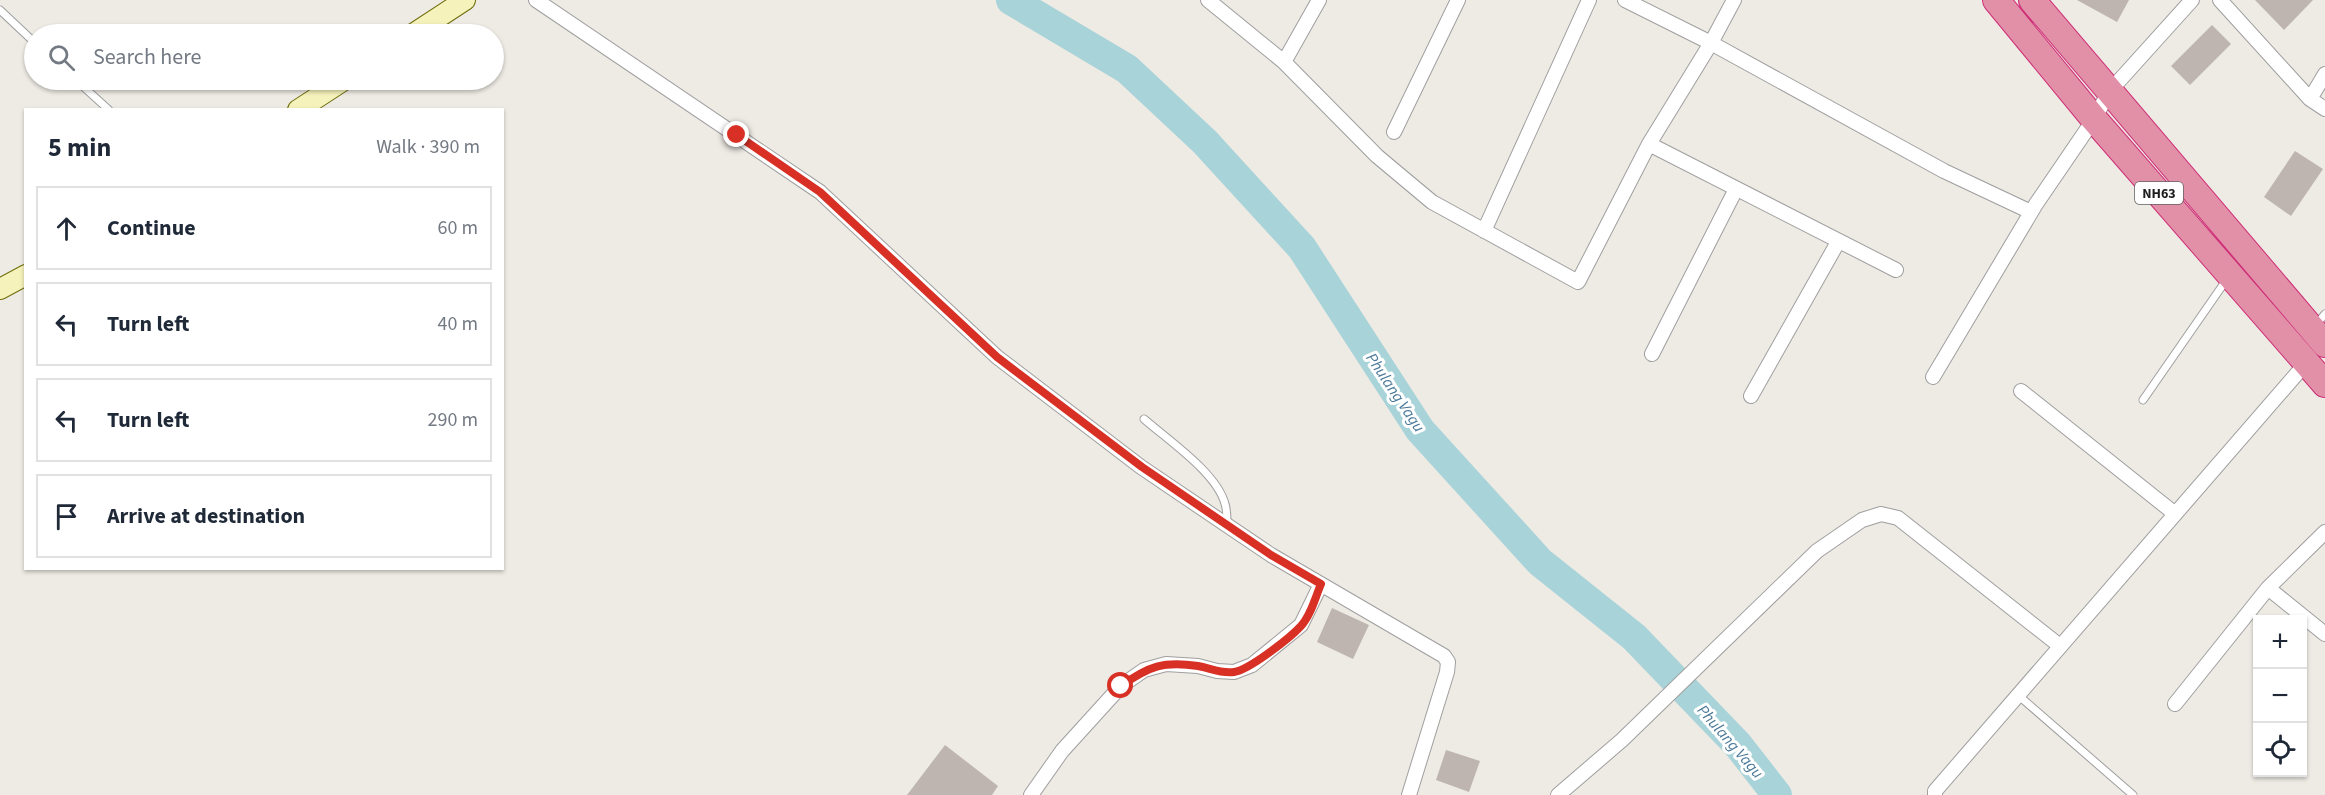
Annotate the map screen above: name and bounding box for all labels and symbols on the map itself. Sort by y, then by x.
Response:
route end [723,121,749,147]
road number: NH63 [2135,182,2183,204]
water label: Phulang Vagu [1361,349,1430,436]
route start [1107,672,1133,698]
water label: Phulang Vagu [1692,700,1768,783]

